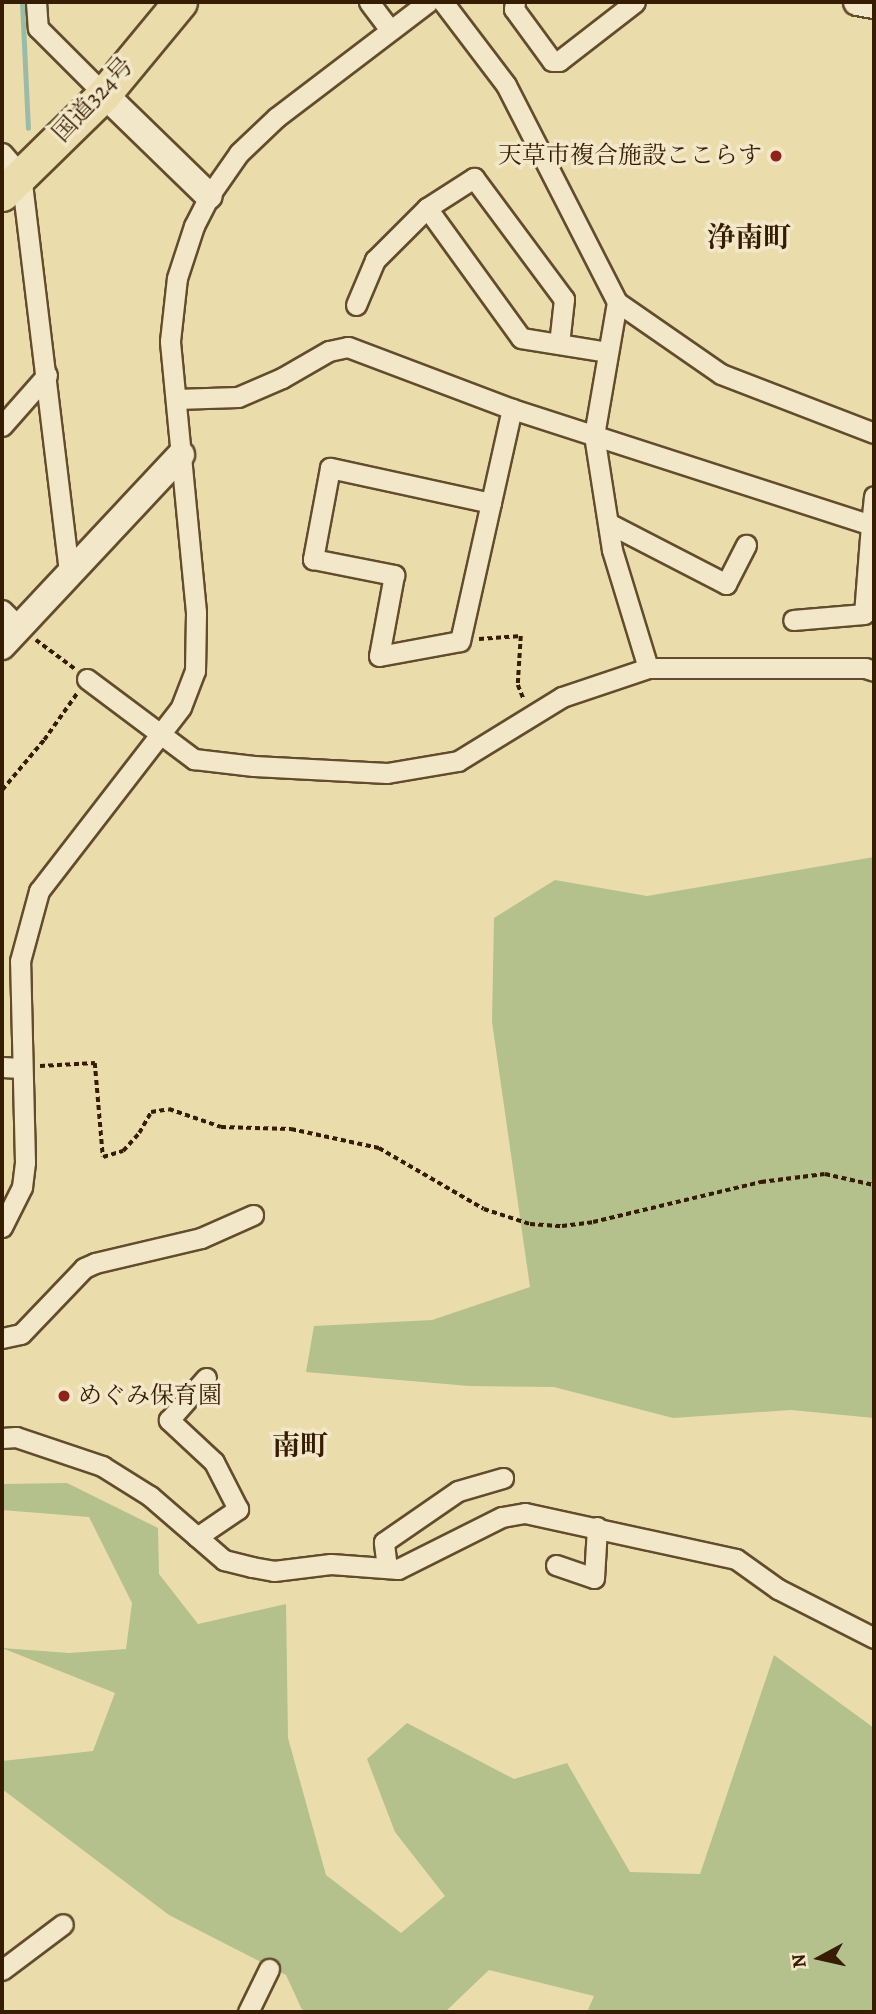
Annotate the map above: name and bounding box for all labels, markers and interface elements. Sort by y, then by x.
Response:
street label: 国道324号 [47,52,139,148]
place label: 天草市複合施設ここらす [498,142,762,170]
marker: 天草市複合施設ここらす [768,148,784,164]
district label: 浄南町 [707,221,791,255]
place label: めぐみ保育園 [78,1382,222,1410]
marker: めぐみ保育園 [56,1388,72,1404]
district label: 南町 [272,1429,328,1463]
north arrow [785,1923,855,1993]
text: N [785,1952,813,1970]

